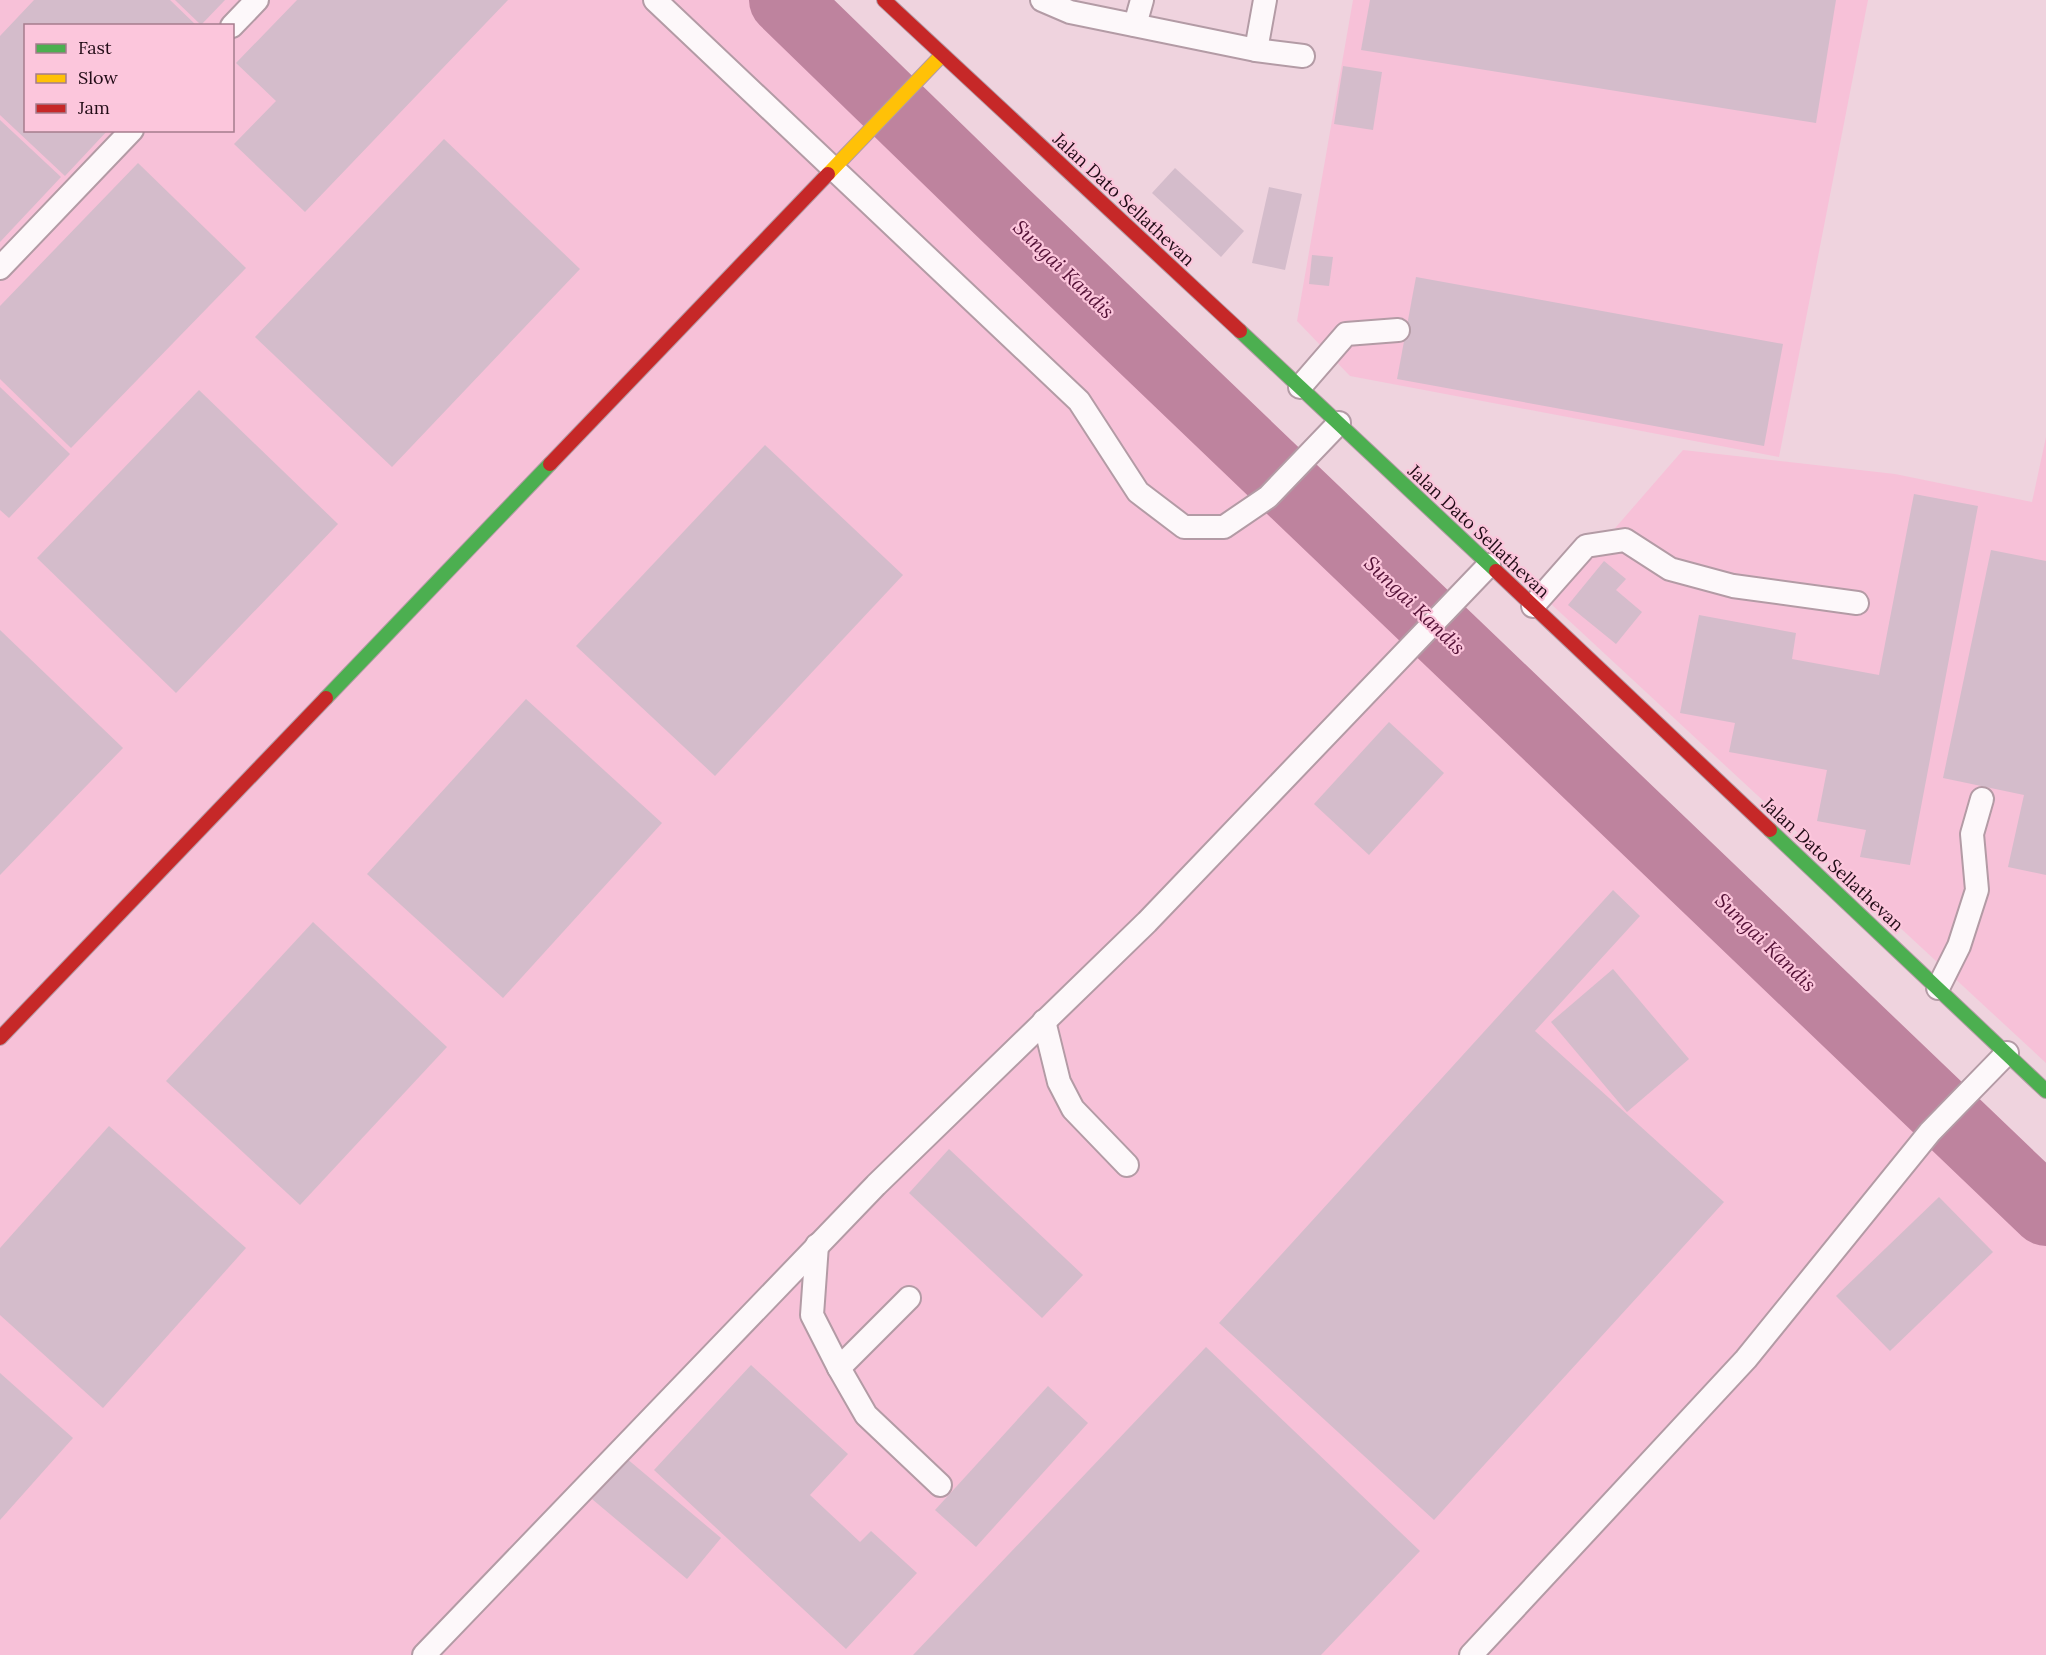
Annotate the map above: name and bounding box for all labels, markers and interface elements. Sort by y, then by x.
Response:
legend [24,24,234,132]
text: Fast [78,36,112,59]
text: Slow [78,66,118,89]
text: Jam [77,96,110,119]
street label: Jalan Dato Sellathevan [1048,127,1200,271]
water label: Sungai Kandis [1008,214,1120,324]
street label: Jalan Dato Sellathevan [1403,459,1555,603]
water label: Sungai Kandis [1359,550,1471,660]
street label: Jalan Dato Sellathevan [1757,792,1909,936]
water label: Sungai Kandis [1710,887,1822,997]

